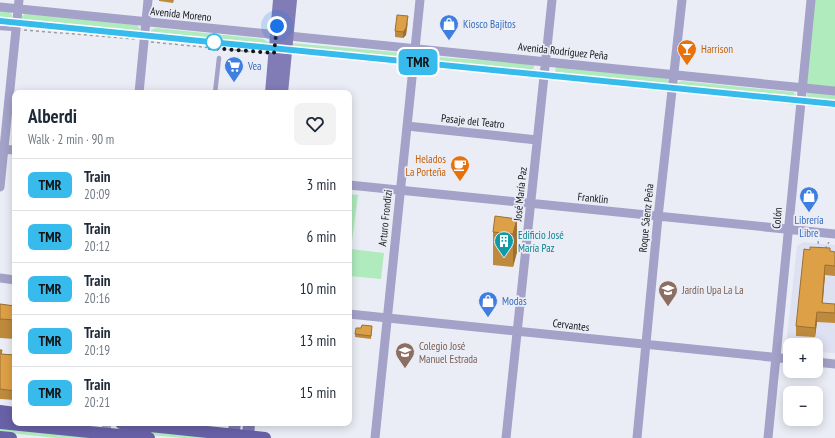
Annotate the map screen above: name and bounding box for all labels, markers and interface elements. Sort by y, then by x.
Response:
street label: Avenida Moreno [150,4,212,24]
shop icon: Kiosco Bajitos [438,13,460,41]
your location [267,16,287,36]
place label: Kiosco Bajitos [463,17,516,31]
unlabelled marker [205,33,223,51]
bar icon: Harrison [676,38,698,66]
street label: Avenida Rodríguez Peña [517,39,609,63]
place label: Harrison [701,42,733,56]
line badge: TMR [395,49,441,75]
text: TMR [407,53,429,71]
supermarket icon: Vea [223,55,245,83]
place label: Vea [247,59,262,73]
button: heart [294,103,336,145]
text: Alberdi [28,104,77,128]
street label: Pasaje del Teatro [441,111,506,131]
text: Walk · 2 min · 90 m [28,131,114,148]
place label: Helados La Porteña [405,152,446,179]
cafe icon: Helados La Porteña [449,154,471,182]
street label: José María Paz [510,166,530,223]
text: Train [84,167,111,186]
text: 3 min [306,175,336,194]
text: TMR [39,176,61,194]
street label: Roque Sáenz Peña [635,183,657,253]
shop icon: Librería Libre [798,185,820,213]
text: 20:09 [84,186,110,203]
street label: Arturo Frondizi [375,189,395,247]
street label: Franklin [577,189,609,207]
street label: Colón [769,206,785,229]
place label: Librería Libre [794,213,824,240]
text: Train [84,219,111,238]
text: 6 min [306,227,336,246]
text: TMR [39,228,61,246]
place label: Edificio José María Paz [518,228,564,255]
building icon: Edificio José María Paz [493,230,515,258]
text: 20:12 [84,238,110,255]
text: Train [84,271,111,290]
text: 10 min [300,279,336,298]
school or university icon: Jardín Upa La La [657,279,679,307]
text: TMR [39,280,61,298]
place label: Jardín Upa La La [681,283,744,297]
text: 20:16 [84,290,110,307]
shop icon: Modas [477,290,499,318]
place label: Modas [502,294,527,308]
street label: Cervantes [552,316,590,334]
text: Train [84,323,111,342]
text: 13 min [300,331,336,350]
text: TMR [39,332,61,350]
map controls [783,338,823,426]
button: + [783,338,823,378]
place label: Colegio José Manuel Estrada [419,339,478,366]
school or university icon: Colegio José Manuel Estrada [394,341,416,369]
text: 20:19 [84,342,110,359]
text: Train [84,375,111,394]
text: 15 min [300,383,336,402]
text: TMR [39,384,61,402]
button: − [783,386,823,426]
text: 20:21 [84,394,110,411]

